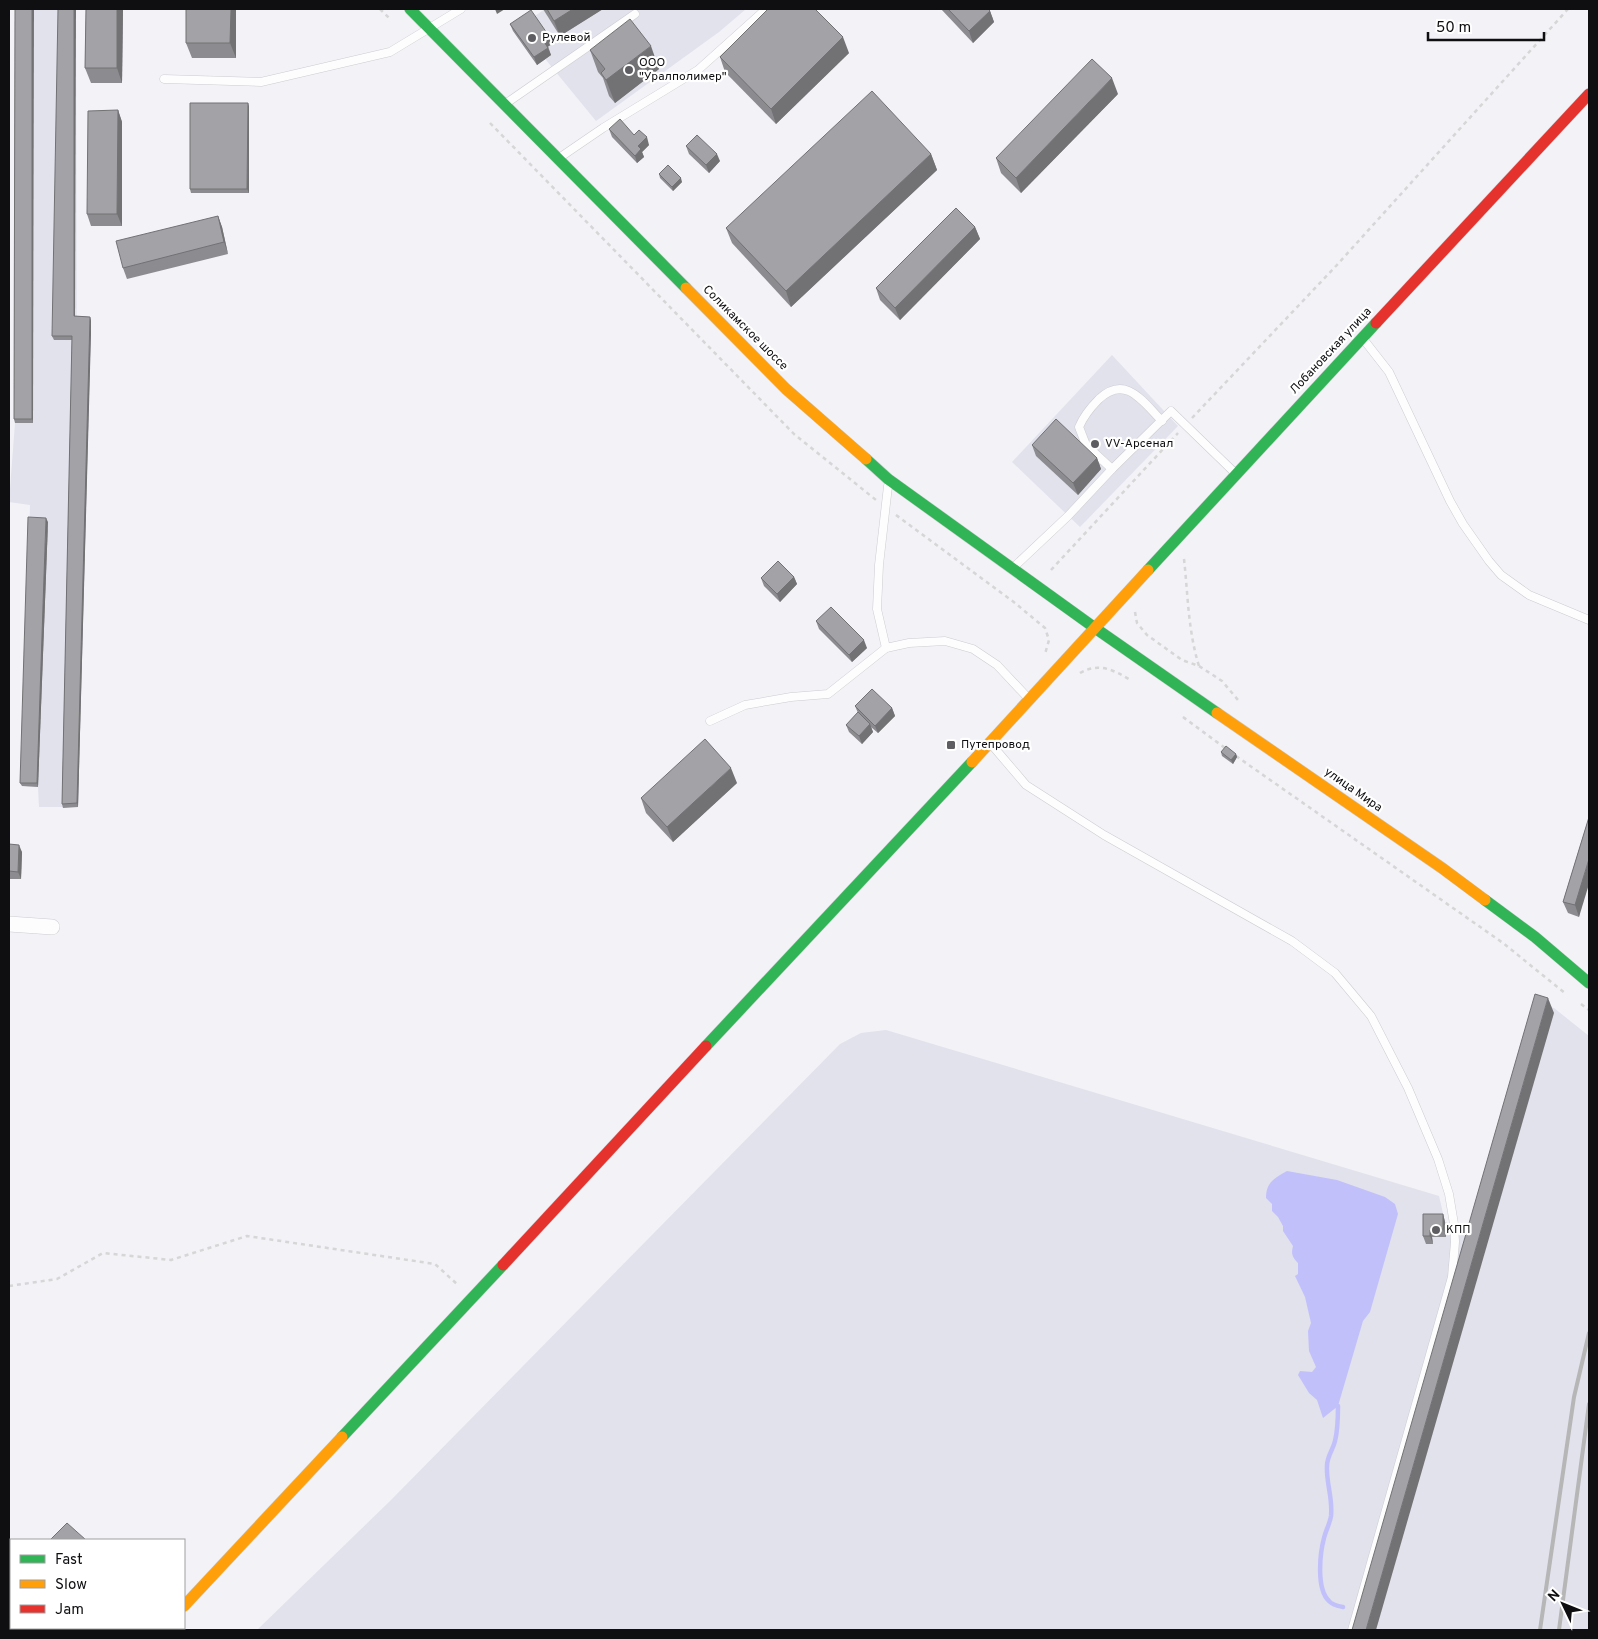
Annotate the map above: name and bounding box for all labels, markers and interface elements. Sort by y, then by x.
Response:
scale bar [1428,10,1544,42]
text: 50 m [1436,19,1471,38]
place label: Рулевой [542,30,591,46]
marker: Рулевой [526,32,538,44]
place label: OOO "Уралполимер" [639,55,727,85]
marker: OOO "Уралполимер" [623,64,635,76]
street label: Соликамское шоссе [699,282,791,374]
street label: Лобановская улица [1287,304,1375,398]
place label: VV-Арсенал [1105,436,1173,452]
marker: VV-Арсенал [1089,438,1101,450]
place label: Путепровод [961,737,1030,753]
marker: Путепровод [945,739,957,751]
street label: улица Мира [1321,764,1385,816]
place label: КПП [1446,1222,1470,1238]
marker: КПП [1430,1224,1442,1236]
legend [10,1539,185,1629]
text: Fast [55,1551,83,1570]
text: Slow [55,1576,87,1595]
north arrow [1538,1579,1588,1629]
text: N [1545,1587,1564,1606]
text: Jam [55,1601,84,1620]

